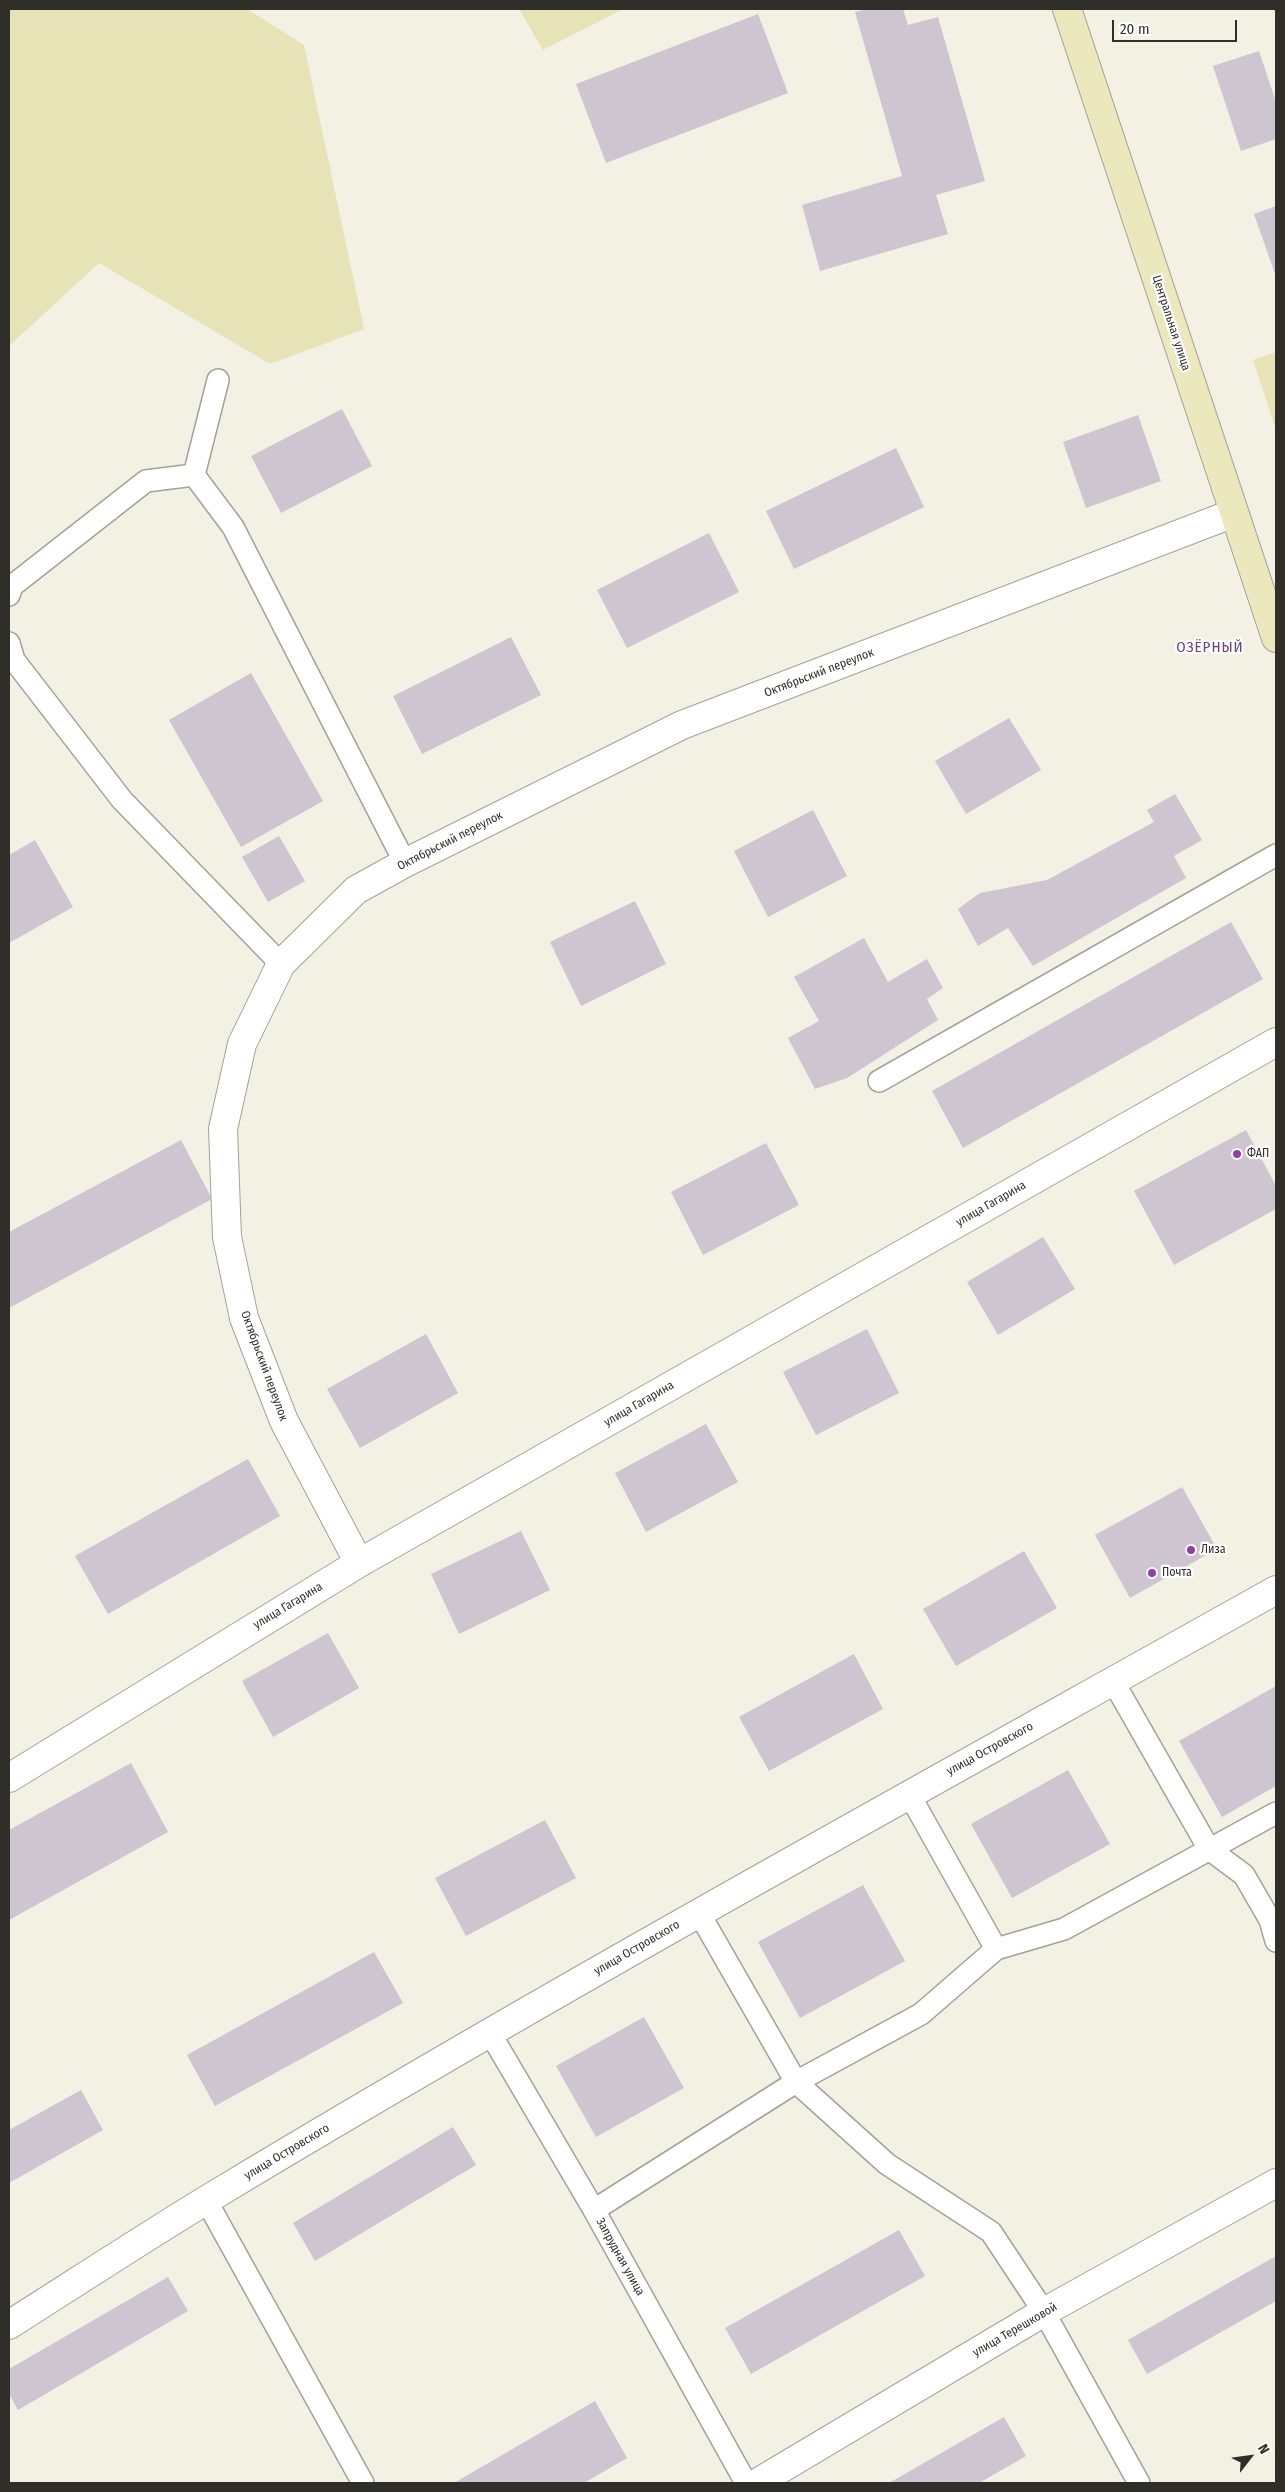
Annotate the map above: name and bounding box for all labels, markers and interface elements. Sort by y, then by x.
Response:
scale bar [1115,10,1240,42]
text: 20 m [1120,20,1150,38]
street label: Центральная улица [1149,273,1193,373]
district label: ОЗЁРНЫЙ [1175,639,1245,657]
street label: Октябрьский переулок [762,645,876,701]
street label: Октябрьский переулок [395,808,505,874]
place label: ФАП [1247,1147,1269,1161]
marker: ФАП [1231,1148,1243,1160]
street label: улица Гагарина [954,1178,1028,1230]
street label: Октябрьский переулок [237,1309,291,1423]
street label: улица Гагарина [602,1378,676,1430]
place label: Лиза [1201,1543,1226,1557]
marker: Лиза [1185,1544,1197,1556]
place label: Почта [1162,1566,1192,1580]
marker: Почта [1146,1567,1158,1579]
street label: улица Гагарина [251,1580,325,1632]
street label: улица Островского [944,1719,1036,1779]
street label: улица Островского [592,1918,682,1978]
street label: улица Островского [242,2121,332,2183]
street label: Запрудная улица [593,2216,647,2298]
street label: улица Терешковой [970,2300,1060,2360]
north arrow [1225,2432,1275,2482]
text: N [1254,2441,1273,2457]

